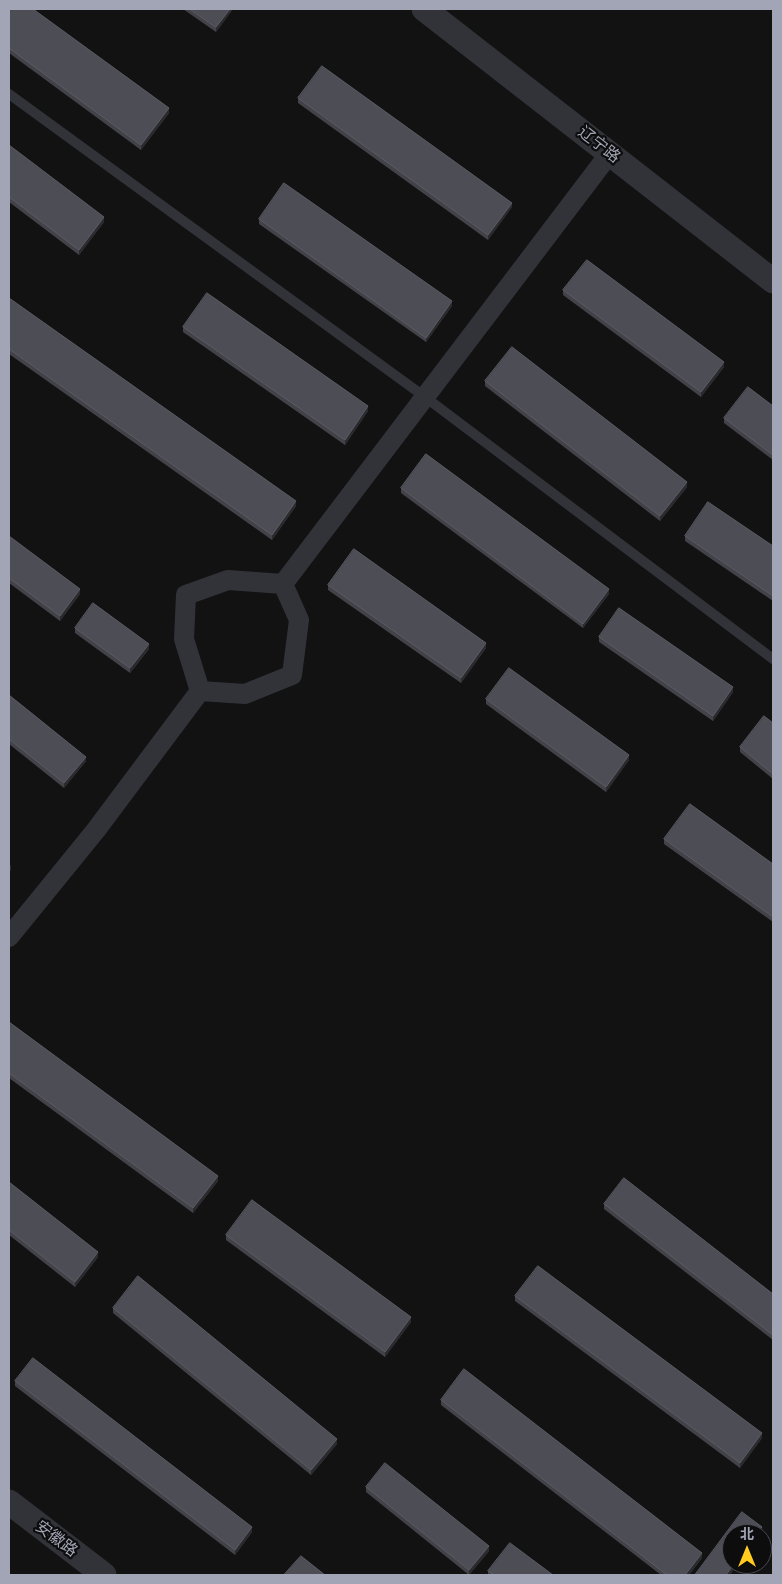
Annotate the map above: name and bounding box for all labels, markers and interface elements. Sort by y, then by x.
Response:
street label: 辽宁路 [574,123,624,167]
street label: 安徽路 [31,1517,81,1561]
north arrow [722,1524,772,1574]
text: 北 [740,1526,754,1543]

